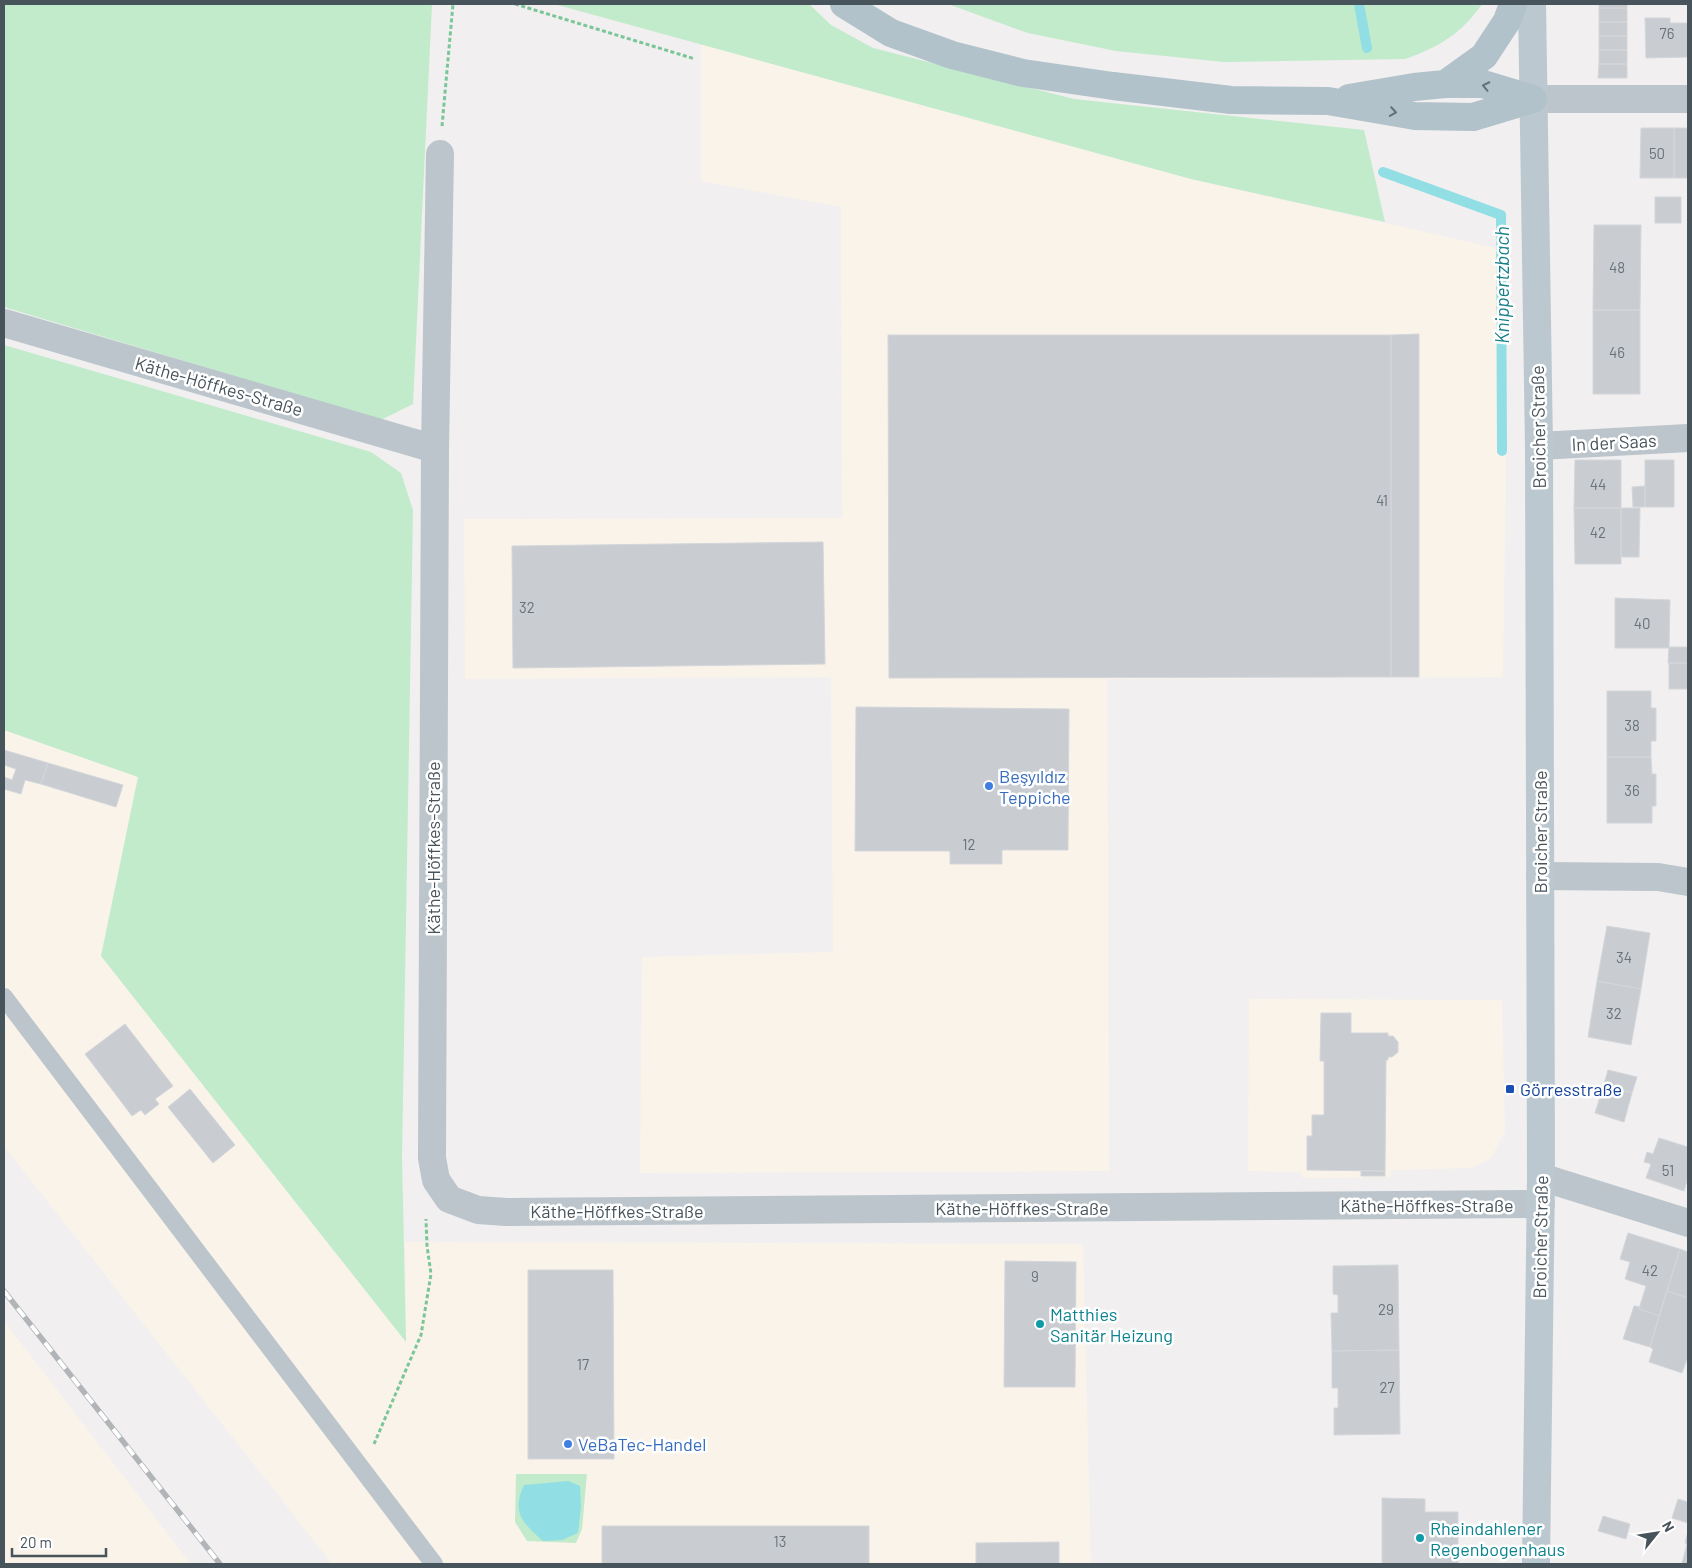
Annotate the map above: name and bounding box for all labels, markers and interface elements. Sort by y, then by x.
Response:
house number: 76 [1660,24,1674,42]
one-way arrow [1481,81,1490,92]
one-way arrow [1389,106,1397,117]
house number: 50 [1649,144,1665,162]
water label: Knippertzbach [1490,226,1513,344]
house number: 48 [1609,258,1625,276]
house number: 46 [1609,343,1625,361]
street label: Käthe-Höffkes-Straße [133,352,305,420]
street label: Broicher Straße [1526,365,1550,489]
street label: In der Saas [1571,429,1657,455]
house number: 44 [1590,475,1606,493]
house number: 41 [1376,491,1388,509]
house number: 42 [1590,523,1606,541]
house number: 32 [519,598,535,616]
house number: 40 [1634,614,1650,632]
house number: 38 [1624,716,1640,734]
street label: Käthe-Höffkes-Straße [422,761,444,935]
place label: Beşyıldız Teppiche [999,765,1071,808]
street label: Broicher Straße [1529,770,1551,894]
marker: Beşyıldız Teppiche [983,780,995,792]
house number: 36 [1624,781,1640,799]
house number: 12 [962,835,976,853]
house number: 34 [1616,948,1632,966]
house number: 32 [1606,1004,1622,1022]
place label: Görresstraße [1520,1078,1622,1100]
marker: Görresstraße [1504,1083,1516,1095]
house number: 51 [1662,1161,1674,1179]
street label: Broicher Straße [1528,1175,1552,1299]
street label: Käthe-Höffkes-Straße [1340,1194,1514,1216]
street label: Käthe-Höffkes-Straße [935,1197,1109,1219]
street label: Käthe-Höffkes-Straße [530,1200,704,1222]
house number: 42 [1642,1261,1658,1279]
house number: 9 [1031,1267,1039,1285]
house number: 29 [1378,1300,1394,1318]
place label: Matthies Sanitär Heizung [1050,1303,1173,1346]
marker: Matthies Sanitär Heizung [1034,1318,1046,1330]
house number: 17 [577,1355,589,1373]
house number: 27 [1379,1378,1395,1396]
place label: VeBaTec-Handel [578,1433,707,1455]
marker: VeBaTec-Handel [562,1438,574,1450]
north arrow [1632,1508,1682,1558]
place label: Rheindahlener Regenbogenhaus [1430,1517,1565,1560]
text: N [1659,1518,1678,1535]
scale bar [12,1526,106,1558]
house number: 13 [774,1532,786,1550]
marker: Rheindahlener Regenbogenhaus [1414,1532,1426,1544]
text: 20 m [20,1533,52,1551]

